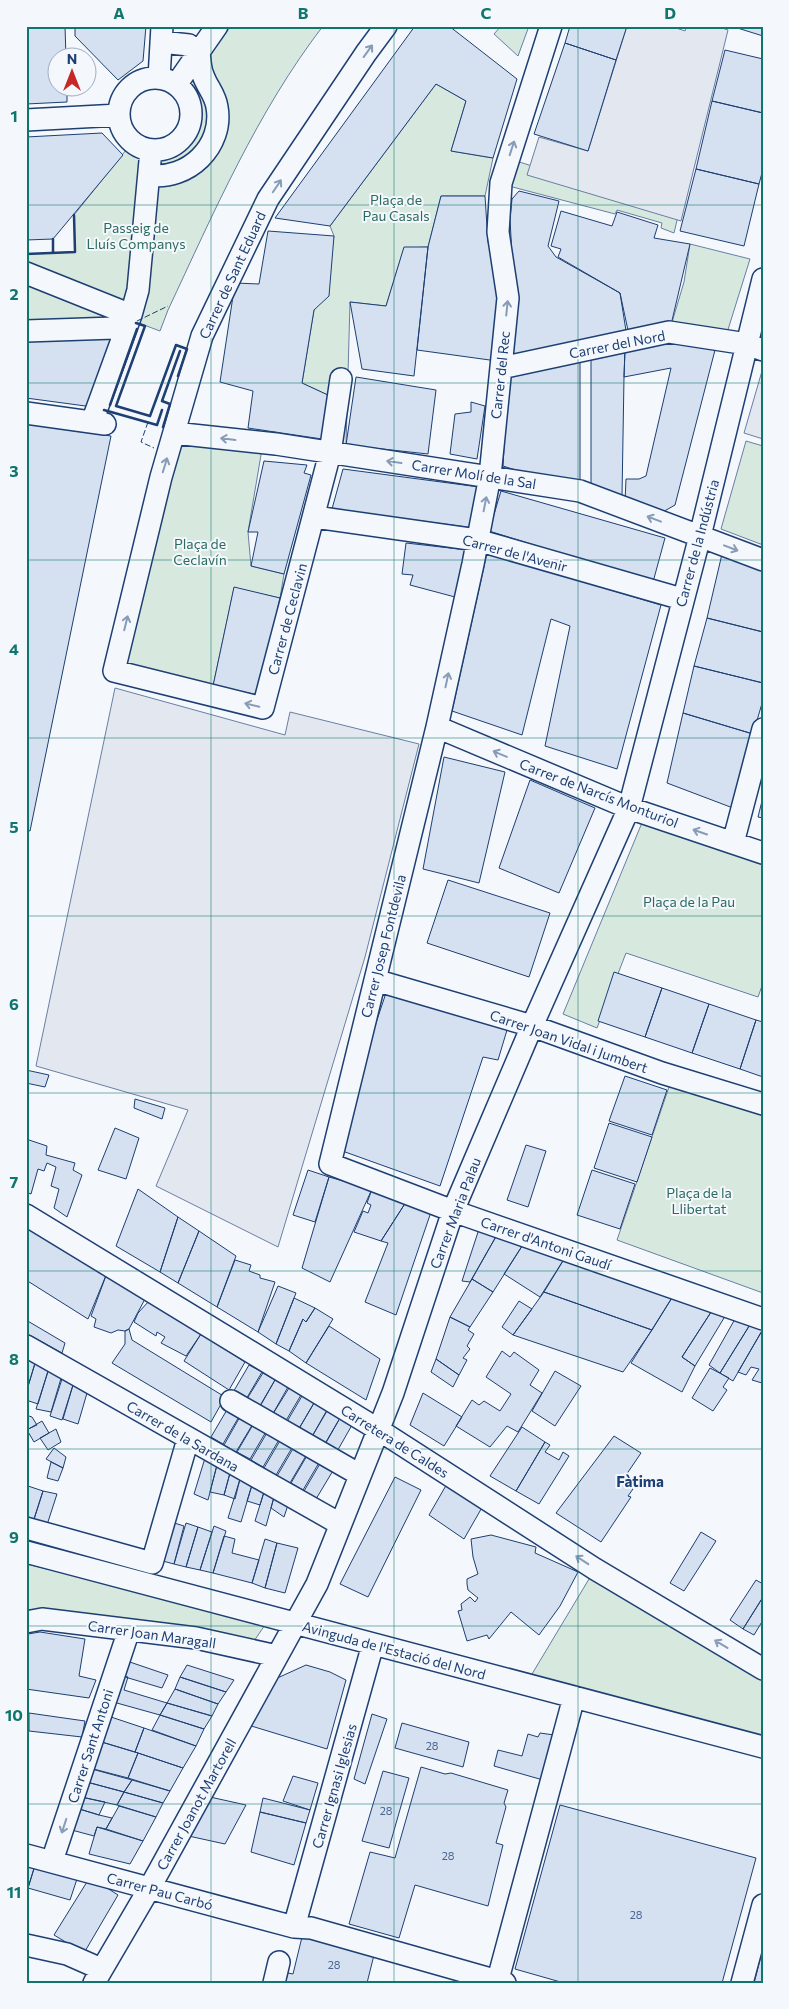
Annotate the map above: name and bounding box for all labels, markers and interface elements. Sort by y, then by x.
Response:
text: A [113,3,125,22]
text: B [298,3,309,22]
text: C [481,3,492,22]
text: D [664,3,676,22]
one-way arrow [363,44,373,58]
north arrow [48,48,98,98]
text: N [67,50,77,67]
text: 1 [10,106,18,125]
one-way arrow [508,140,517,156]
one-way arrow [272,179,282,193]
park label: Plaça de Pau Casals [362,191,430,224]
street label: Carrer de Sant Eduard [195,209,269,341]
park label: Passeig de Lluís Companys [86,219,186,252]
text: 2 [9,284,19,303]
one-way arrow [502,300,512,316]
street label: Carrer del Nord [567,326,667,362]
street label: Carrer del Rec [487,330,513,420]
one-way arrow [220,434,236,444]
street label: Carrer Molí de la Sal [410,456,538,492]
one-way arrow [386,457,402,467]
one-way arrow [160,458,170,474]
text: 3 [9,461,19,480]
street label: Carrer de la Indústria [672,477,722,609]
one-way arrow [480,496,490,512]
one-way arrow [647,514,662,523]
street label: Carrer de l'Avenir [461,531,570,575]
park label: Plaça de Ceclavín [173,535,227,568]
one-way arrow [723,544,738,553]
street label: Carrer de Ceclavin [264,561,310,677]
one-way arrow [122,616,131,632]
text: 4 [9,639,19,658]
one-way arrow [443,672,453,688]
one-way arrow [244,700,260,709]
one-way arrow [493,748,508,758]
street label: Carrer de Narcís Monturiol [517,755,681,831]
text: 5 [9,817,19,836]
one-way arrow [692,826,708,836]
street label: Carrer Josep Fontdevila [357,873,409,1019]
park label: Plaça de la Pau [643,893,735,910]
text: 6 [9,994,19,1013]
street label: Carrer Joan Vidal i Jumbert [488,1006,651,1076]
street label: Carrer Maria Palau [426,1155,484,1271]
text: 7 [10,1172,19,1191]
park label: Plaça de la Llibertat [666,1184,732,1217]
street label: Carrer d'Antoni Gaudí [479,1213,614,1273]
text: 8 [9,1349,19,1368]
street label: Carrer de la Sardana [124,1397,242,1475]
street label: Carretera de Caldes [338,1401,452,1481]
district label: Fàtima [616,1472,664,1490]
text: 9 [9,1527,19,1546]
one-way arrow [575,1555,589,1565]
street label: Carrer Joan Maragall [87,1617,217,1651]
street label: Avinguda de l'Estació del Nord [300,1617,488,1683]
one-way arrow [714,1639,728,1649]
street label: Carrer Sant Antoni [64,1687,116,1805]
text: 10 [5,1705,23,1724]
street label: Carrer Ignasi Iglesias [308,1722,360,1850]
street label: Carrer Joanot Martorell [153,1735,239,1873]
house number: 28 [426,1739,439,1752]
house number: 28 [380,1804,393,1817]
one-way arrow [59,1818,68,1833]
house number: 28 [442,1849,455,1862]
street label: Carrer Pau Carbó [105,1869,215,1913]
text: 11 [7,1882,21,1901]
house number: 28 [630,1908,643,1921]
house number: 28 [328,1958,341,1971]

